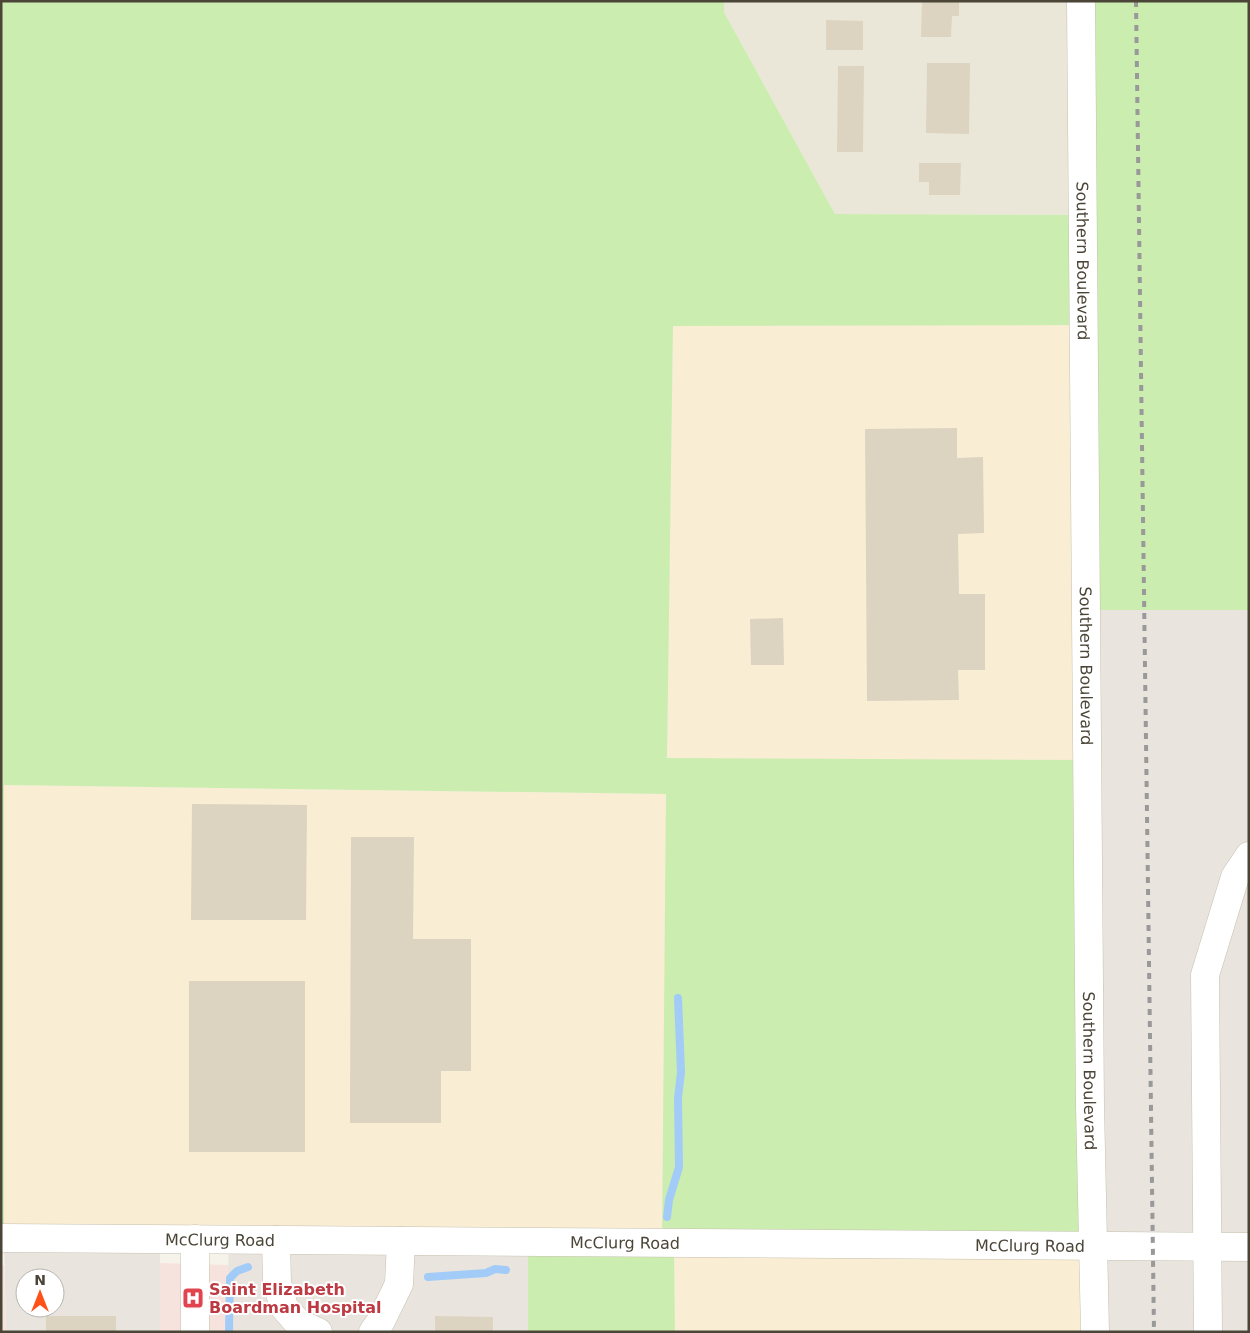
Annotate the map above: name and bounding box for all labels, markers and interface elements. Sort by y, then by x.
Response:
street label: Southern Boulevard [1073,181,1093,340]
street label: Southern Boulevard [1076,586,1097,745]
street label: Southern Boulevard [1080,991,1100,1151]
street label: McClurg Road [165,1230,275,1249]
street label: McClurg Road [570,1233,680,1252]
street label: McClurg Road [975,1236,1085,1255]
north arrow [15,1268,65,1318]
text: N [34,1272,46,1288]
place label: Saint Elizabeth Boardman Hospital [209,1280,382,1317]
hospital icon: Saint Elizabeth Boardman Hospital [181,1286,205,1310]

